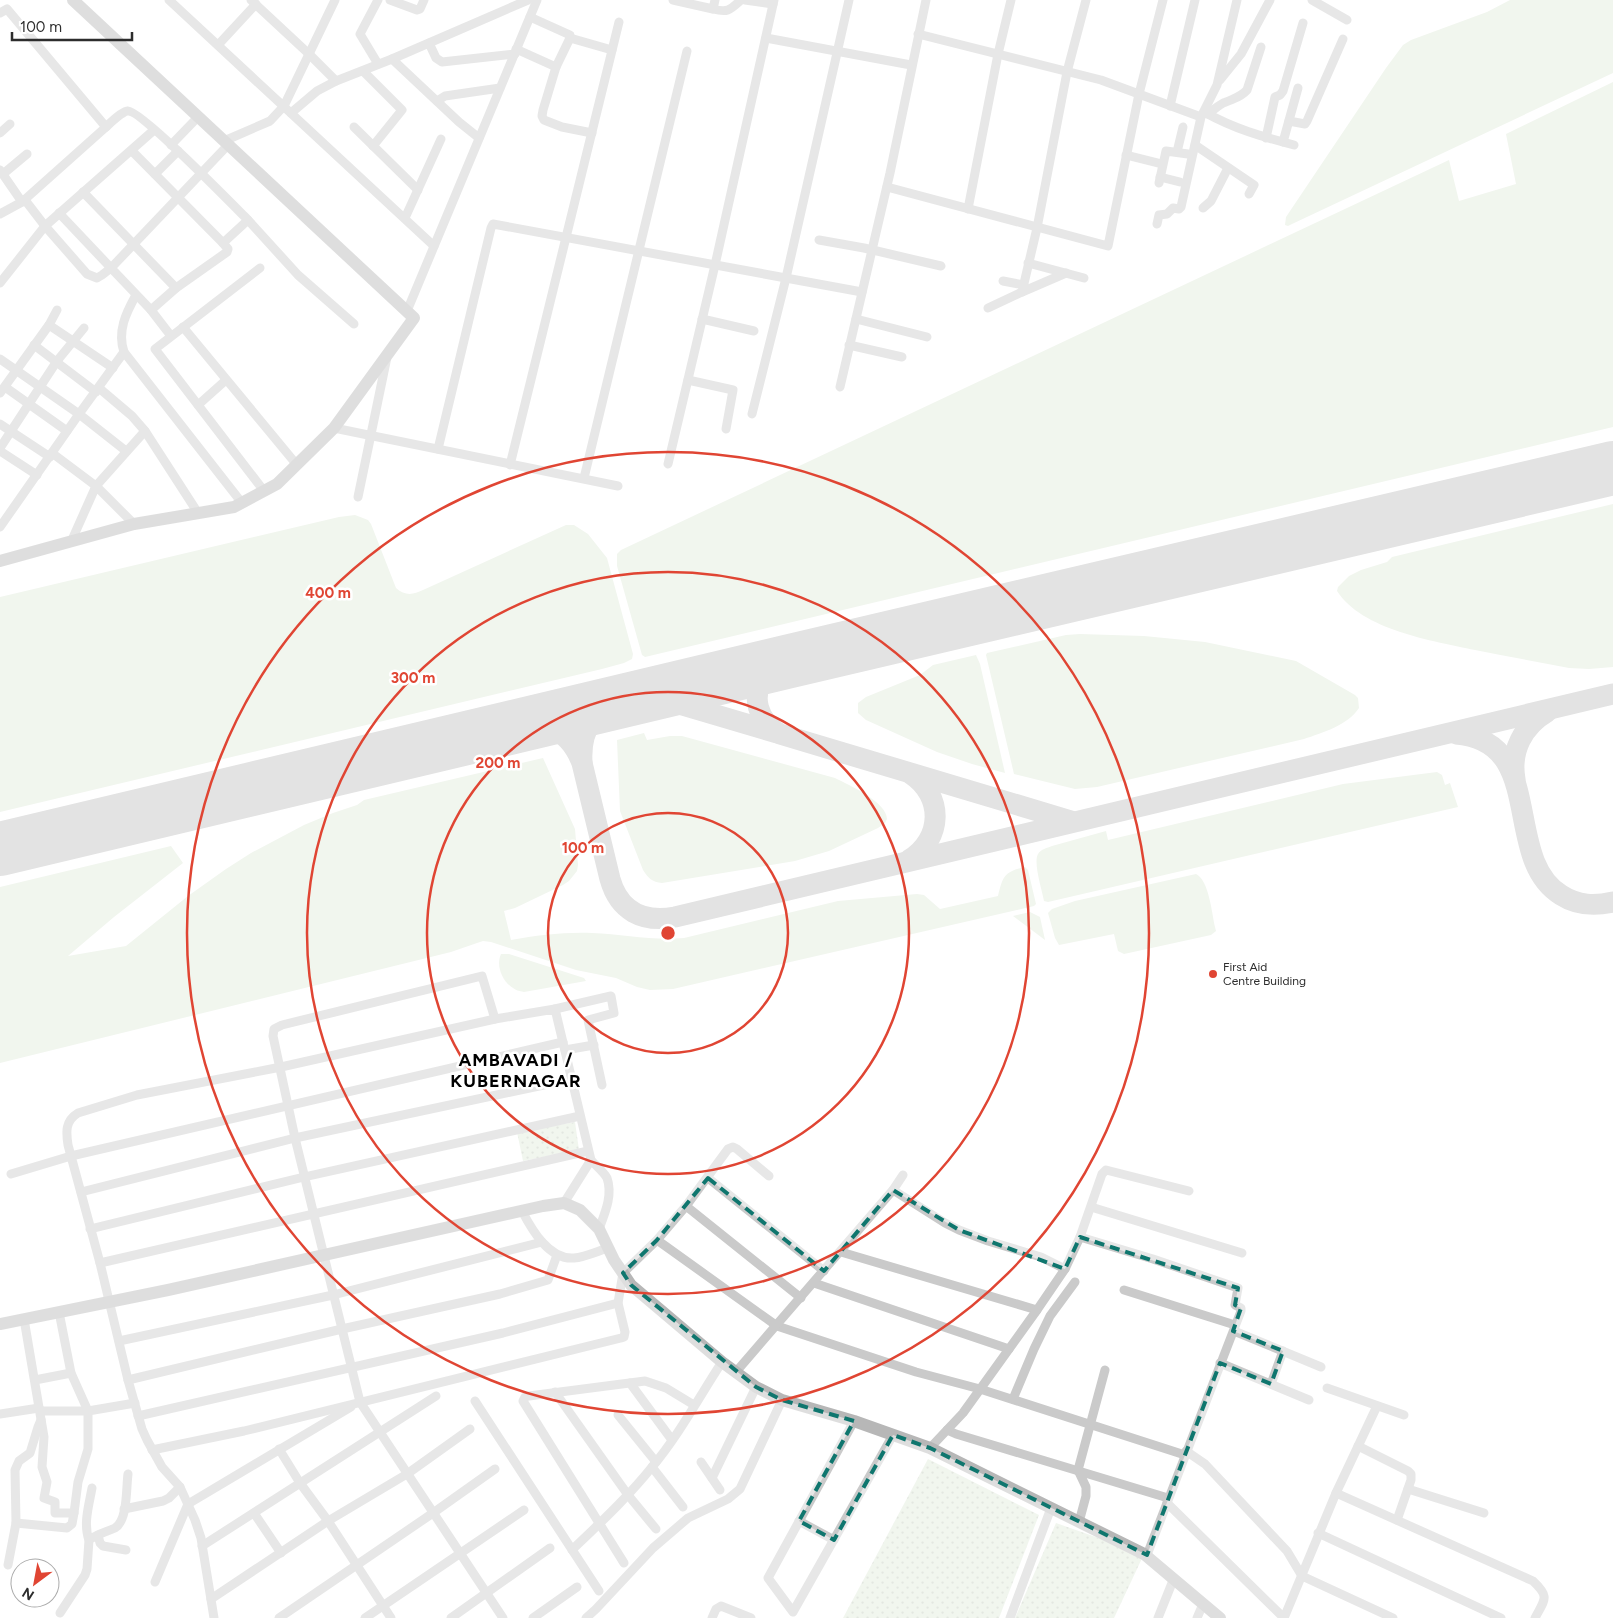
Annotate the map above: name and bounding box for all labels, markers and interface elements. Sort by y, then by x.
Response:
scale bar [12,10,132,42]
text: 100 m [20,18,62,36]
text: 400 m [305,584,351,602]
text: 300 m [391,669,435,687]
text: 200 m [476,754,520,772]
text: 100 m [562,839,604,857]
centre of rings [659,924,677,942]
place label: First Aid Centre Building [1223,960,1306,988]
marker: First Aid Centre Building [1207,968,1219,980]
district label: AMBAVADI / KUBERNAGAR [450,1049,582,1092]
north arrow [10,1558,60,1608]
text: N [19,1584,37,1604]

